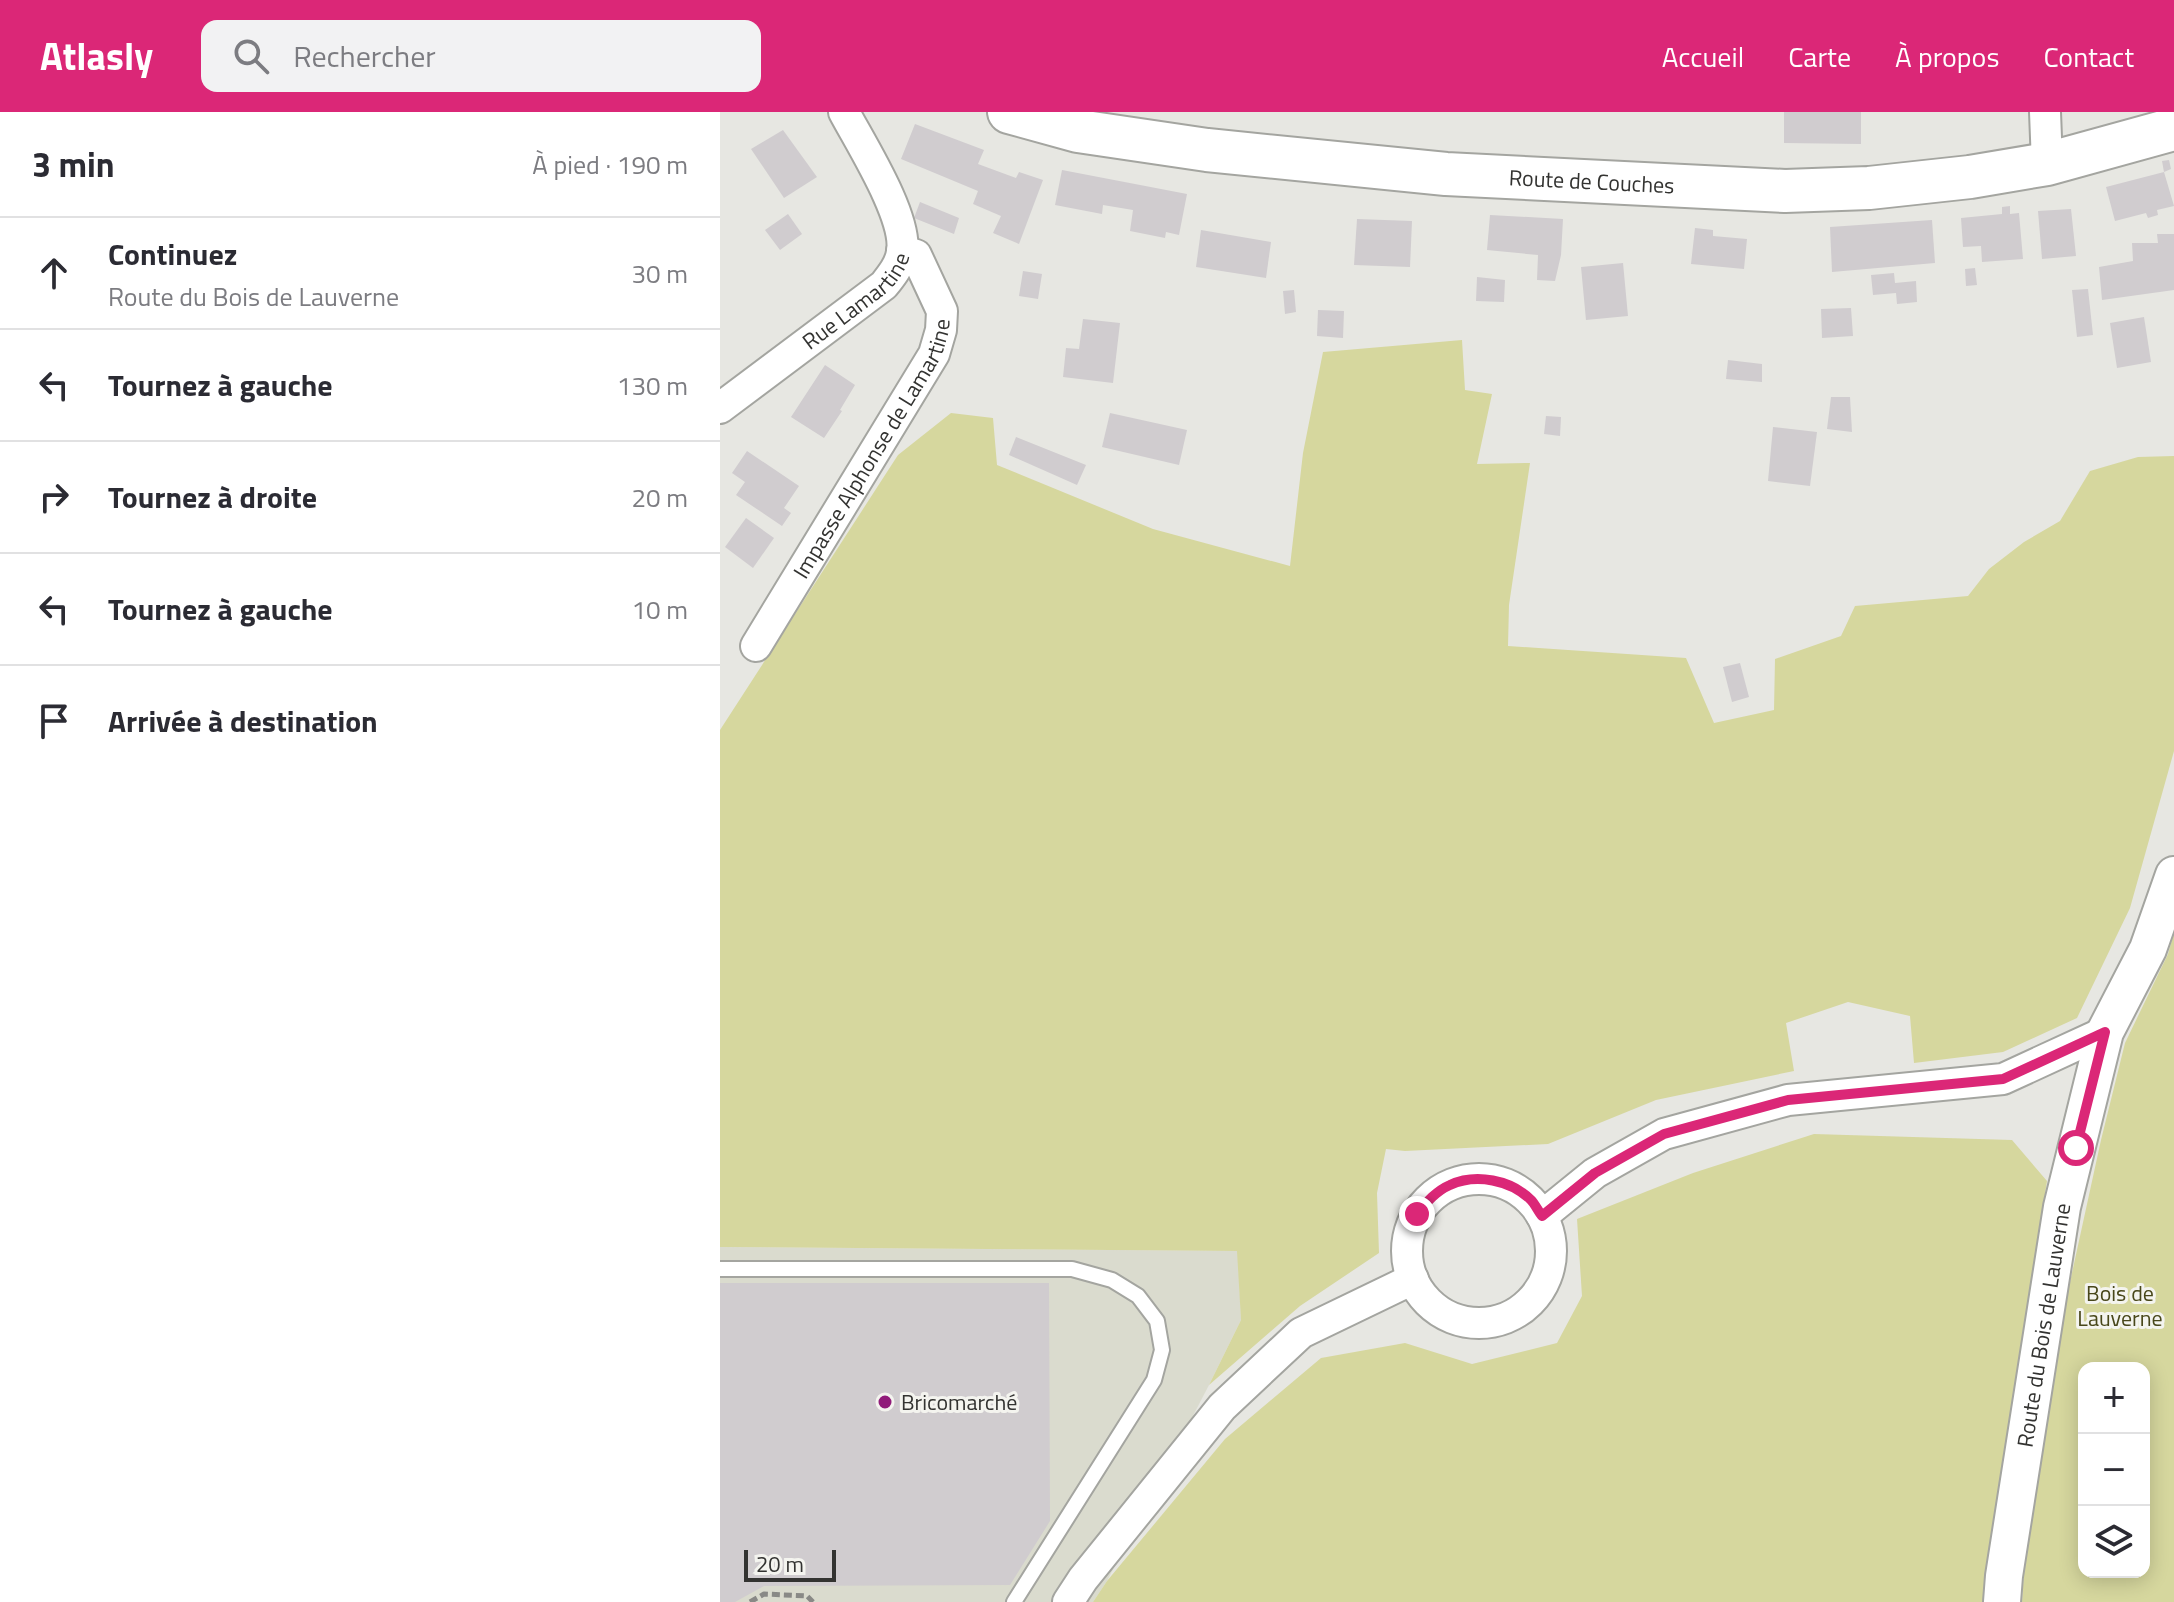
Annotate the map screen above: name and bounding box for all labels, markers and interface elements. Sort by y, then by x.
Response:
search box [201,20,761,92]
text: Atlasly [40,27,153,85]
text: Rechercher [293,33,436,79]
icon: search [229,34,273,78]
text: Accueil [1662,35,1744,78]
text: Carte [1788,35,1851,78]
text: À propos [1895,35,1999,78]
text: Contact [2043,35,2134,78]
text: 3 min [32,138,115,190]
text: À pied · 190 m [532,145,688,184]
street label: Route de Couches [1508,160,1675,202]
text: Continuez [108,231,237,277]
street label: Rue Lamartine [795,248,918,358]
icon: ahead [32,251,76,295]
text: 30 m [631,254,688,293]
text: Route du Bois de Lauverne [108,277,399,316]
street label: Impasse Alphonse de Lamartine [784,318,959,585]
text: Tournez à gauche [108,362,333,408]
icon: left [32,363,76,407]
text: 130 m [617,366,688,405]
text: Tournez à droite [108,474,317,520]
icon: right [32,475,76,519]
text: 20 m [631,478,688,517]
text: Tournez à gauche [108,586,333,632]
icon: left [32,587,76,631]
text: 10 m [631,590,688,629]
text: Arrivée à destination [108,698,378,744]
icon: arrive [32,699,76,743]
route start [2058,1130,2094,1166]
route end [1399,1196,1435,1232]
street label: Route du Bois de Lauverne [2007,1201,2079,1450]
park label: Bois de Lauverne [2077,1276,2163,1335]
map controls [2078,1362,2150,1578]
button: + [2078,1362,2150,1434]
place label: Bricomarché [901,1385,1017,1419]
marker: Bricomarché [876,1393,894,1411]
button: − [2078,1434,2150,1506]
button: layers [2078,1506,2150,1578]
scale bar [744,1546,836,1582]
text: 20 m [756,1547,804,1581]

